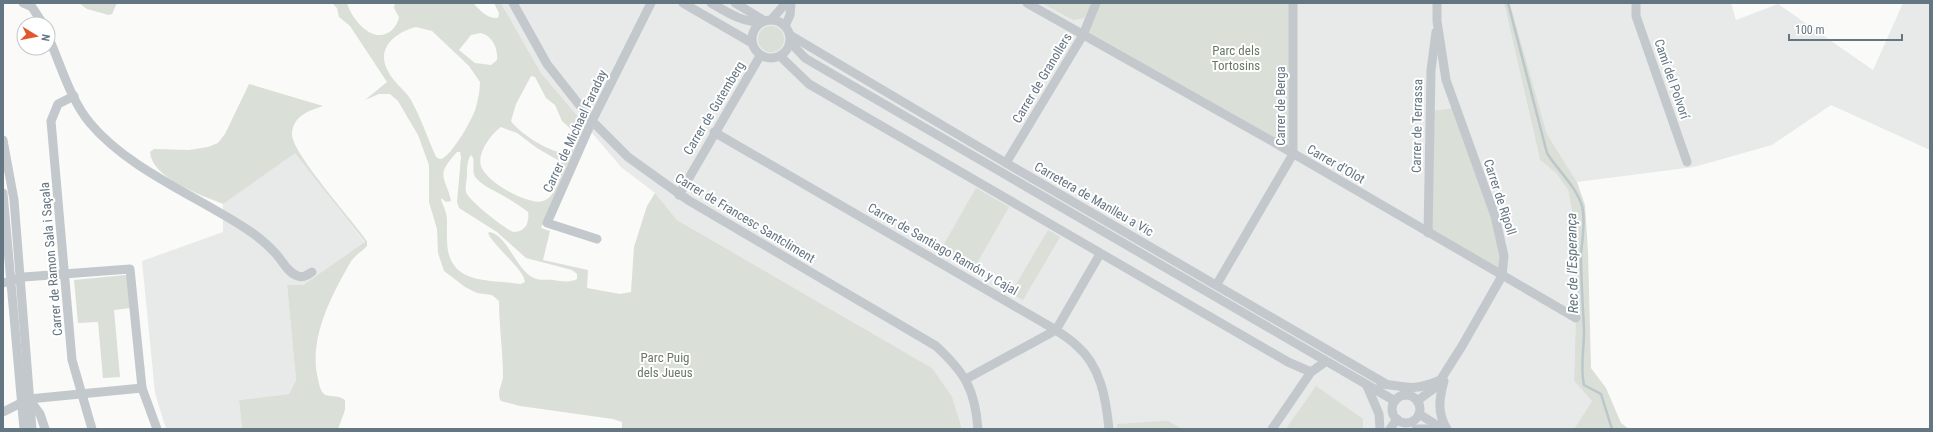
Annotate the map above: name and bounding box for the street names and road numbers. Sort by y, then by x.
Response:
street label: Carrer de Granollers [1009,30,1075,126]
street label: Camí del Polvorí [1651,37,1693,122]
street label: Carrer de Gutemberg [680,59,748,157]
street label: Carrer de Berga [1273,66,1288,146]
street label: Carrer de Michael Faraday [540,67,610,195]
street label: Carrer de Terrassa [1409,79,1425,173]
street label: Carrer d'Olot [1304,141,1368,187]
street label: Carrer de Ripoll [1481,157,1519,237]
street label: Carretera de Manlleu a Vic [1032,159,1156,239]
street label: Carrer de Francesc Santcliment [672,170,818,266]
street label: Carrer de Ramon Sala i Saçala [37,182,65,336]
street label: Carrer de Santiago Ramón y Cajal [865,200,1021,298]

